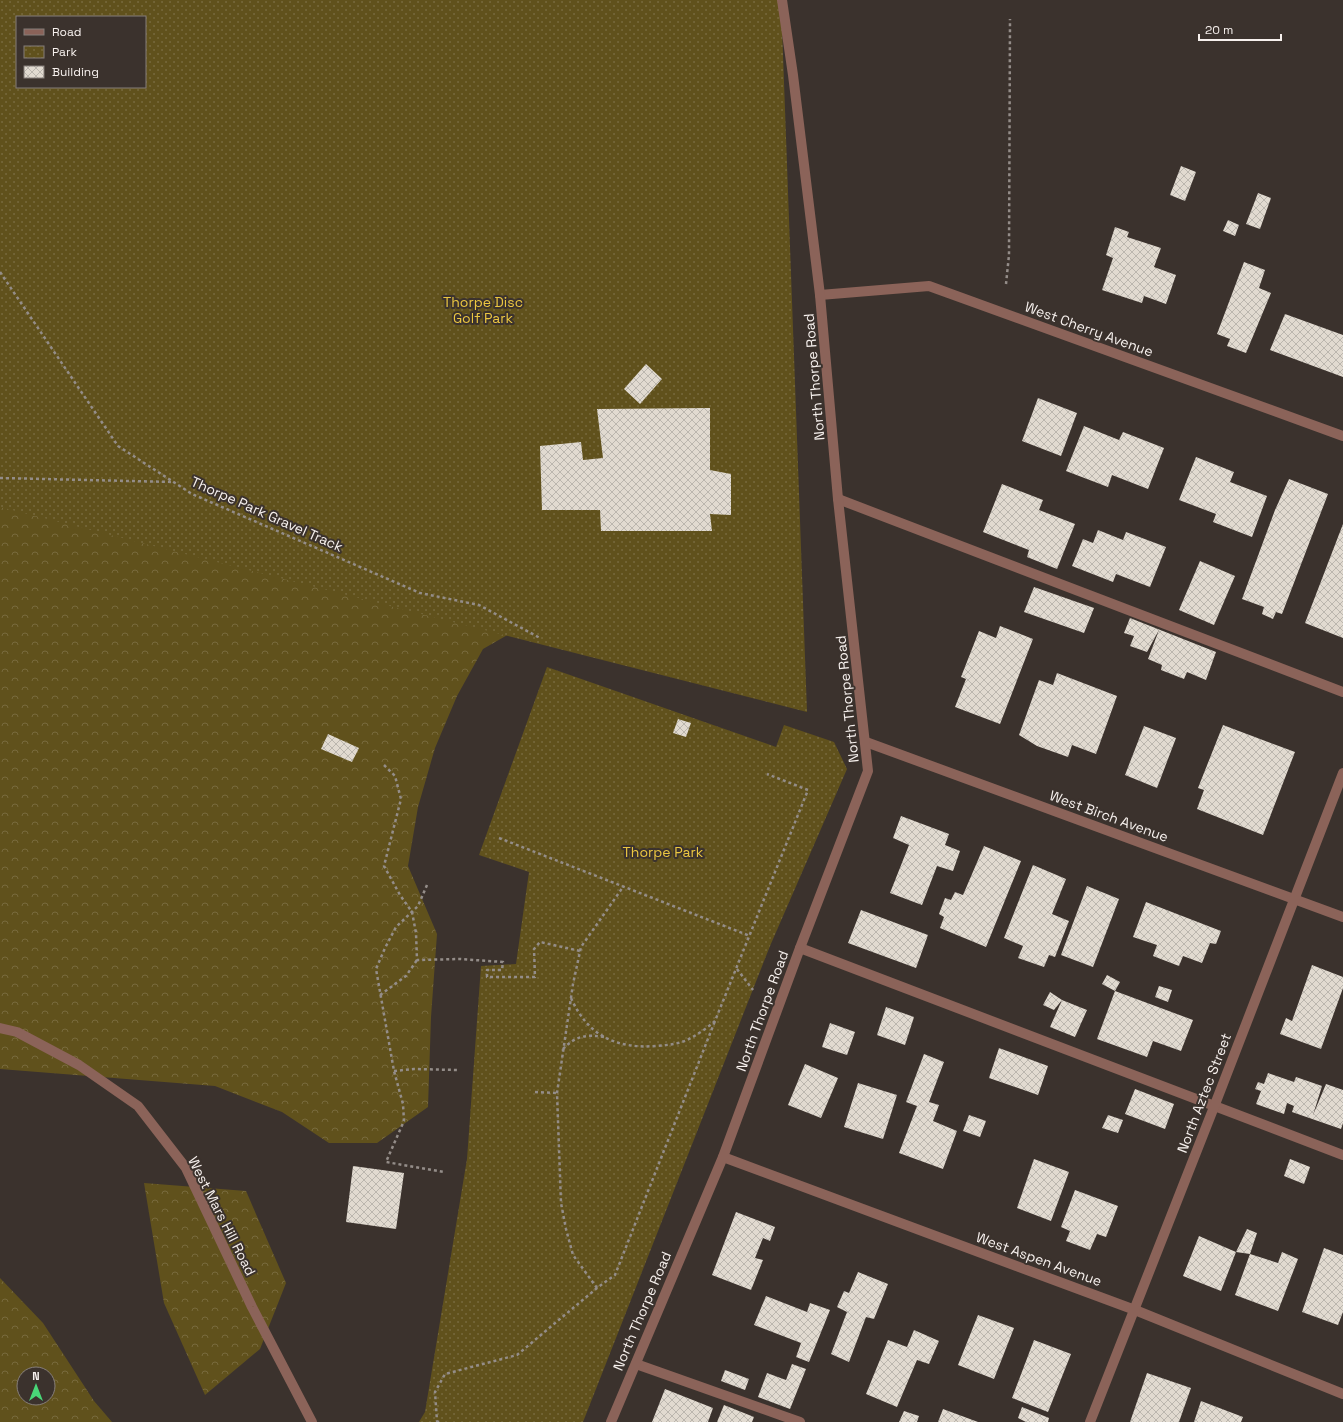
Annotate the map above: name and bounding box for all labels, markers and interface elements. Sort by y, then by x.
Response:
legend [16,16,146,88]
scale bar [1199,16,1281,42]
text: 20 m [1205,22,1233,38]
text: Road [52,24,81,40]
text: Park [52,44,77,60]
text: Building [52,64,99,80]
park label: Thorpe Disc Golf Park [443,293,523,327]
street label: West Cherry Avenue [1022,297,1156,361]
street label: North Thorpe Road [799,313,829,441]
street label: Thorpe Park Gravel Track [188,472,346,556]
street label: North Thorpe Road [831,635,863,763]
street label: West Birch Avenue [1047,786,1171,846]
park label: Thorpe Park [623,843,704,861]
street label: North Thorpe Road [732,948,792,1074]
street label: North Aztec Street [1173,1030,1235,1156]
street label: West Mars Hill Road [184,1153,260,1279]
street label: West Aspen Avenue [974,1228,1104,1290]
street label: North Thorpe Road [609,1249,675,1373]
north arrow [16,1366,56,1406]
text: N [32,1369,40,1383]

